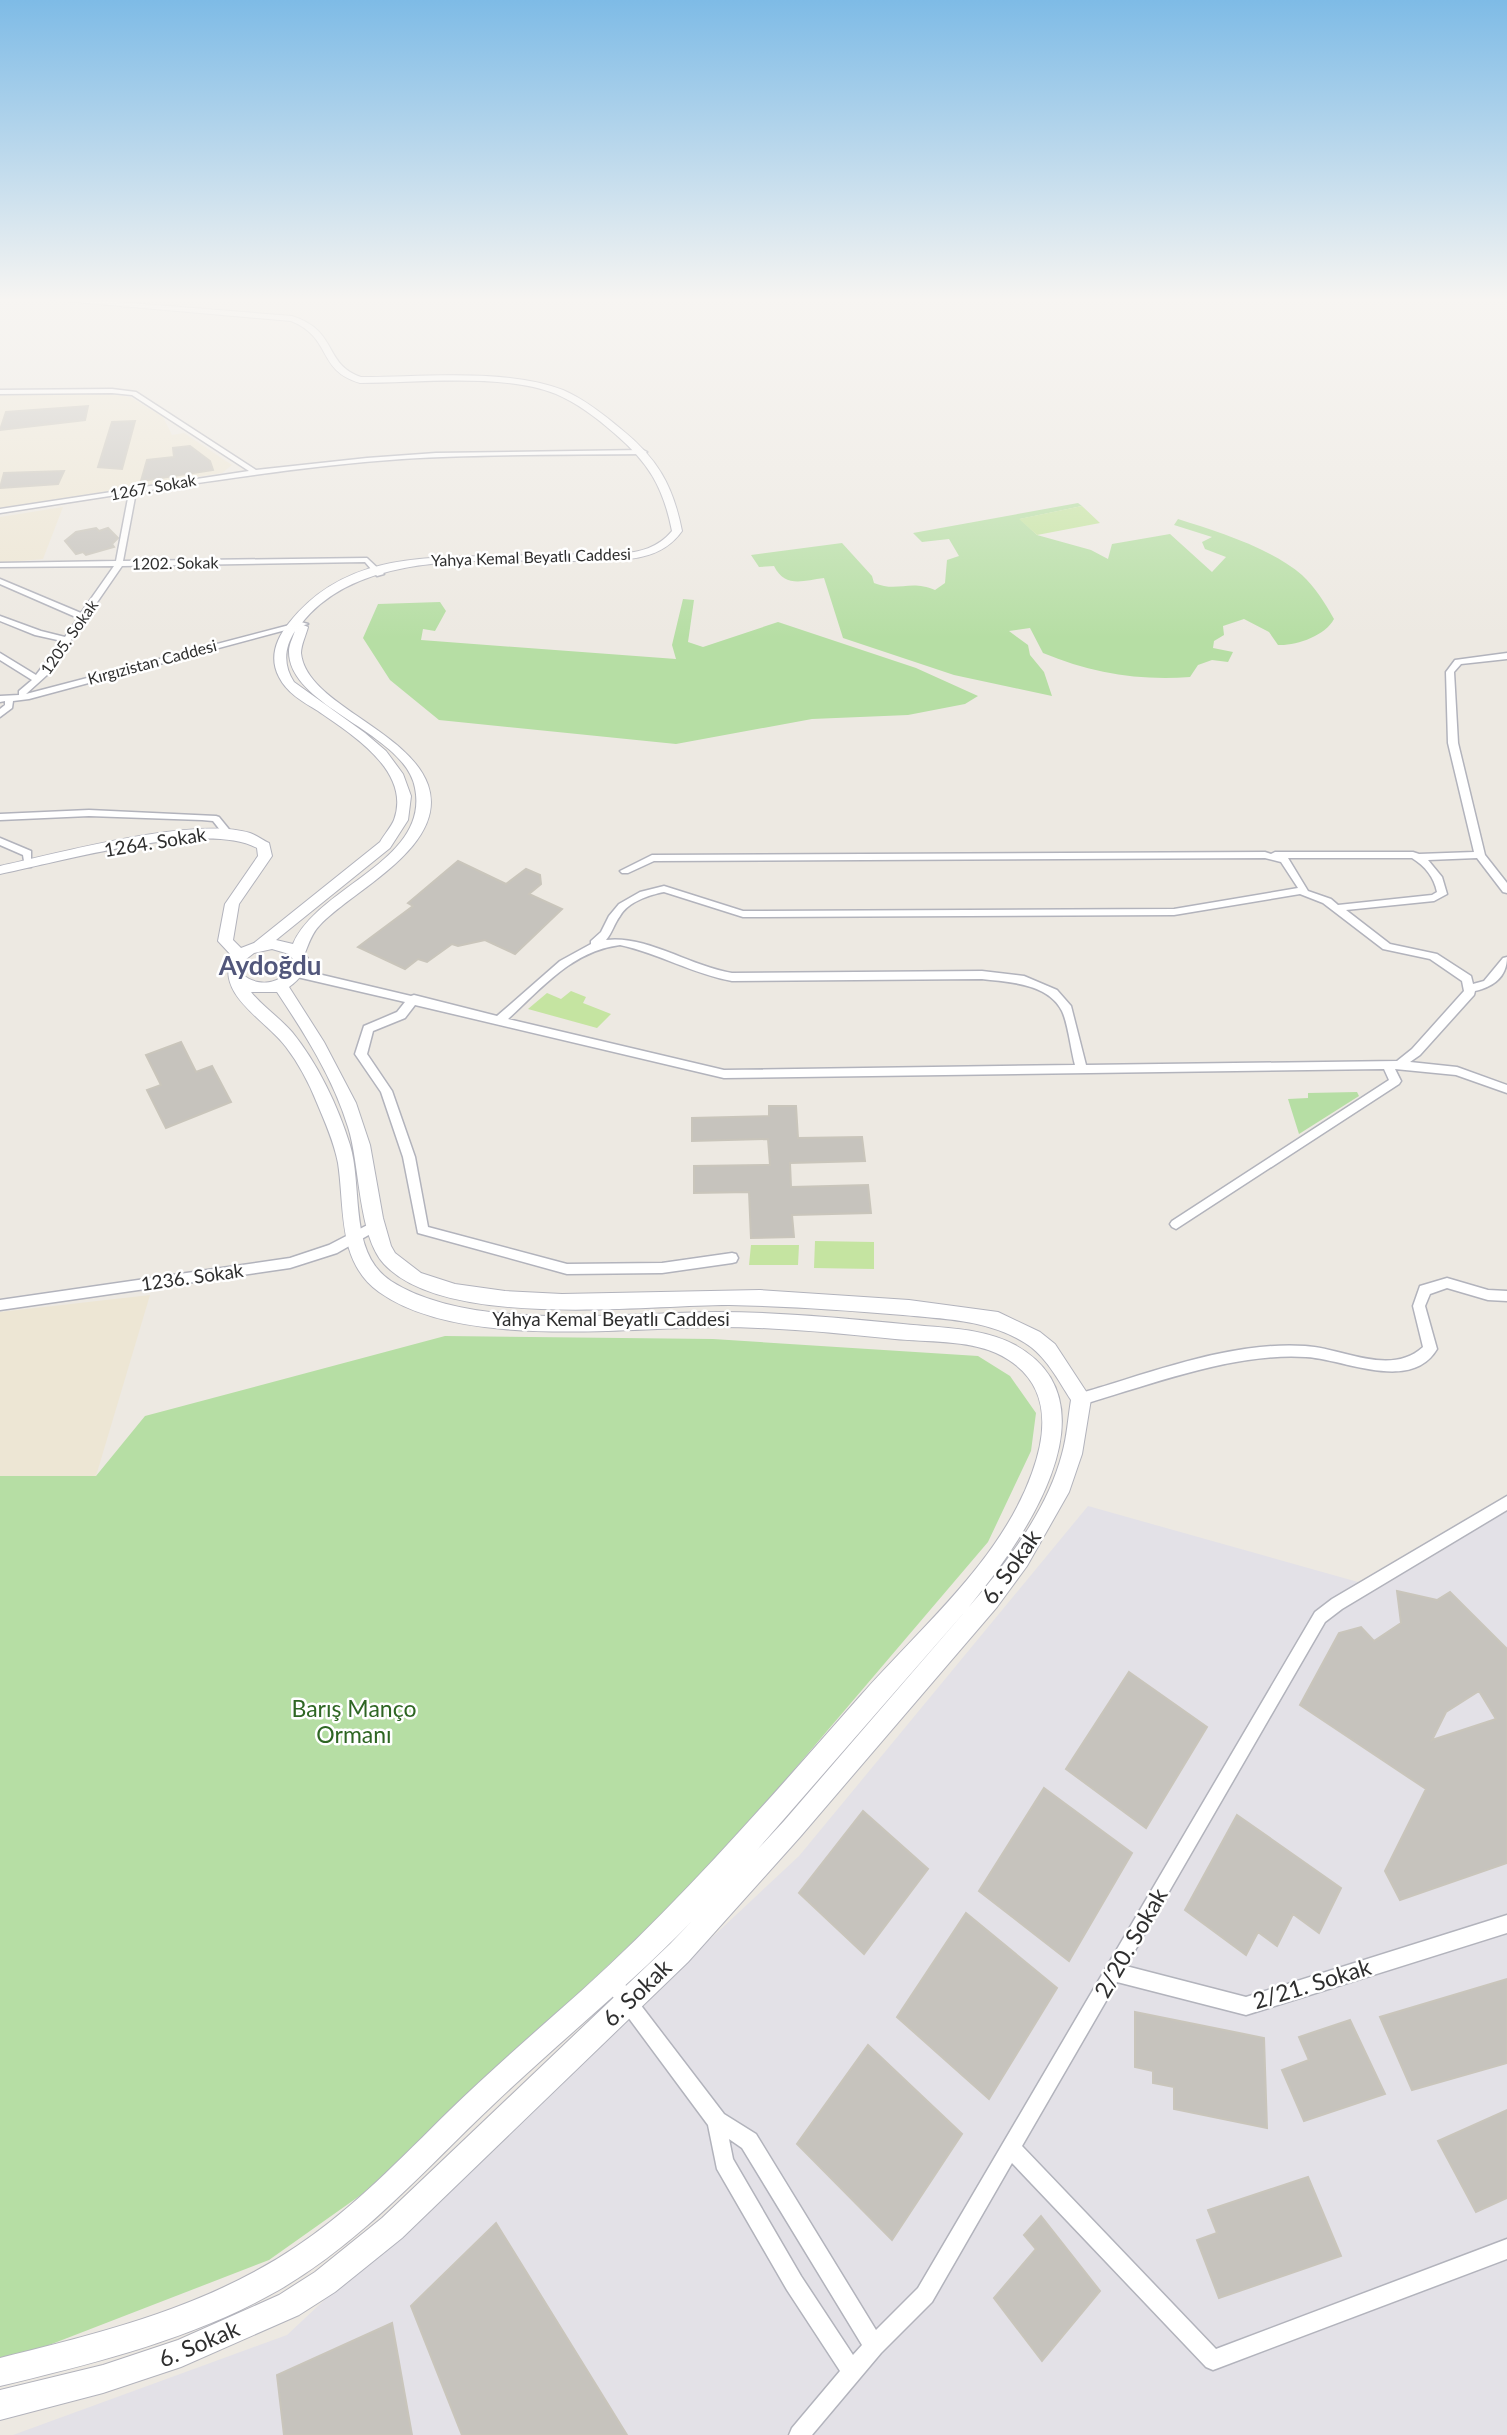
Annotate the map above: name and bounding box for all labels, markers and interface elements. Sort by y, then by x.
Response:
street label: 1267. Sokak [108,469,198,503]
street label: Yahya Kemal Beyatlı Caddesi [431,544,631,569]
street label: 1202. Sokak [131,552,219,573]
street label: 1205. Sokak [36,595,102,678]
street label: Kırgızistan Caddesi [85,635,218,688]
street label: 1264. Sokak [102,822,208,861]
district label: Aydoğdu [218,949,321,981]
street label: 1236. Sokak [139,1258,245,1295]
street label: Yahya Kemal Beyatlı Caddesi [492,1307,730,1330]
street label: 6. Sokak [974,1523,1046,1609]
park label: Barış Manço Ormanı [292,1694,416,1748]
street label: 2/20. Sokak [1088,1882,1173,2002]
street label: 2/21. Sokak [1249,1952,1374,2014]
street label: 6. Sokak [596,1953,677,2032]
street label: 6. Sokak [154,2313,243,2373]

